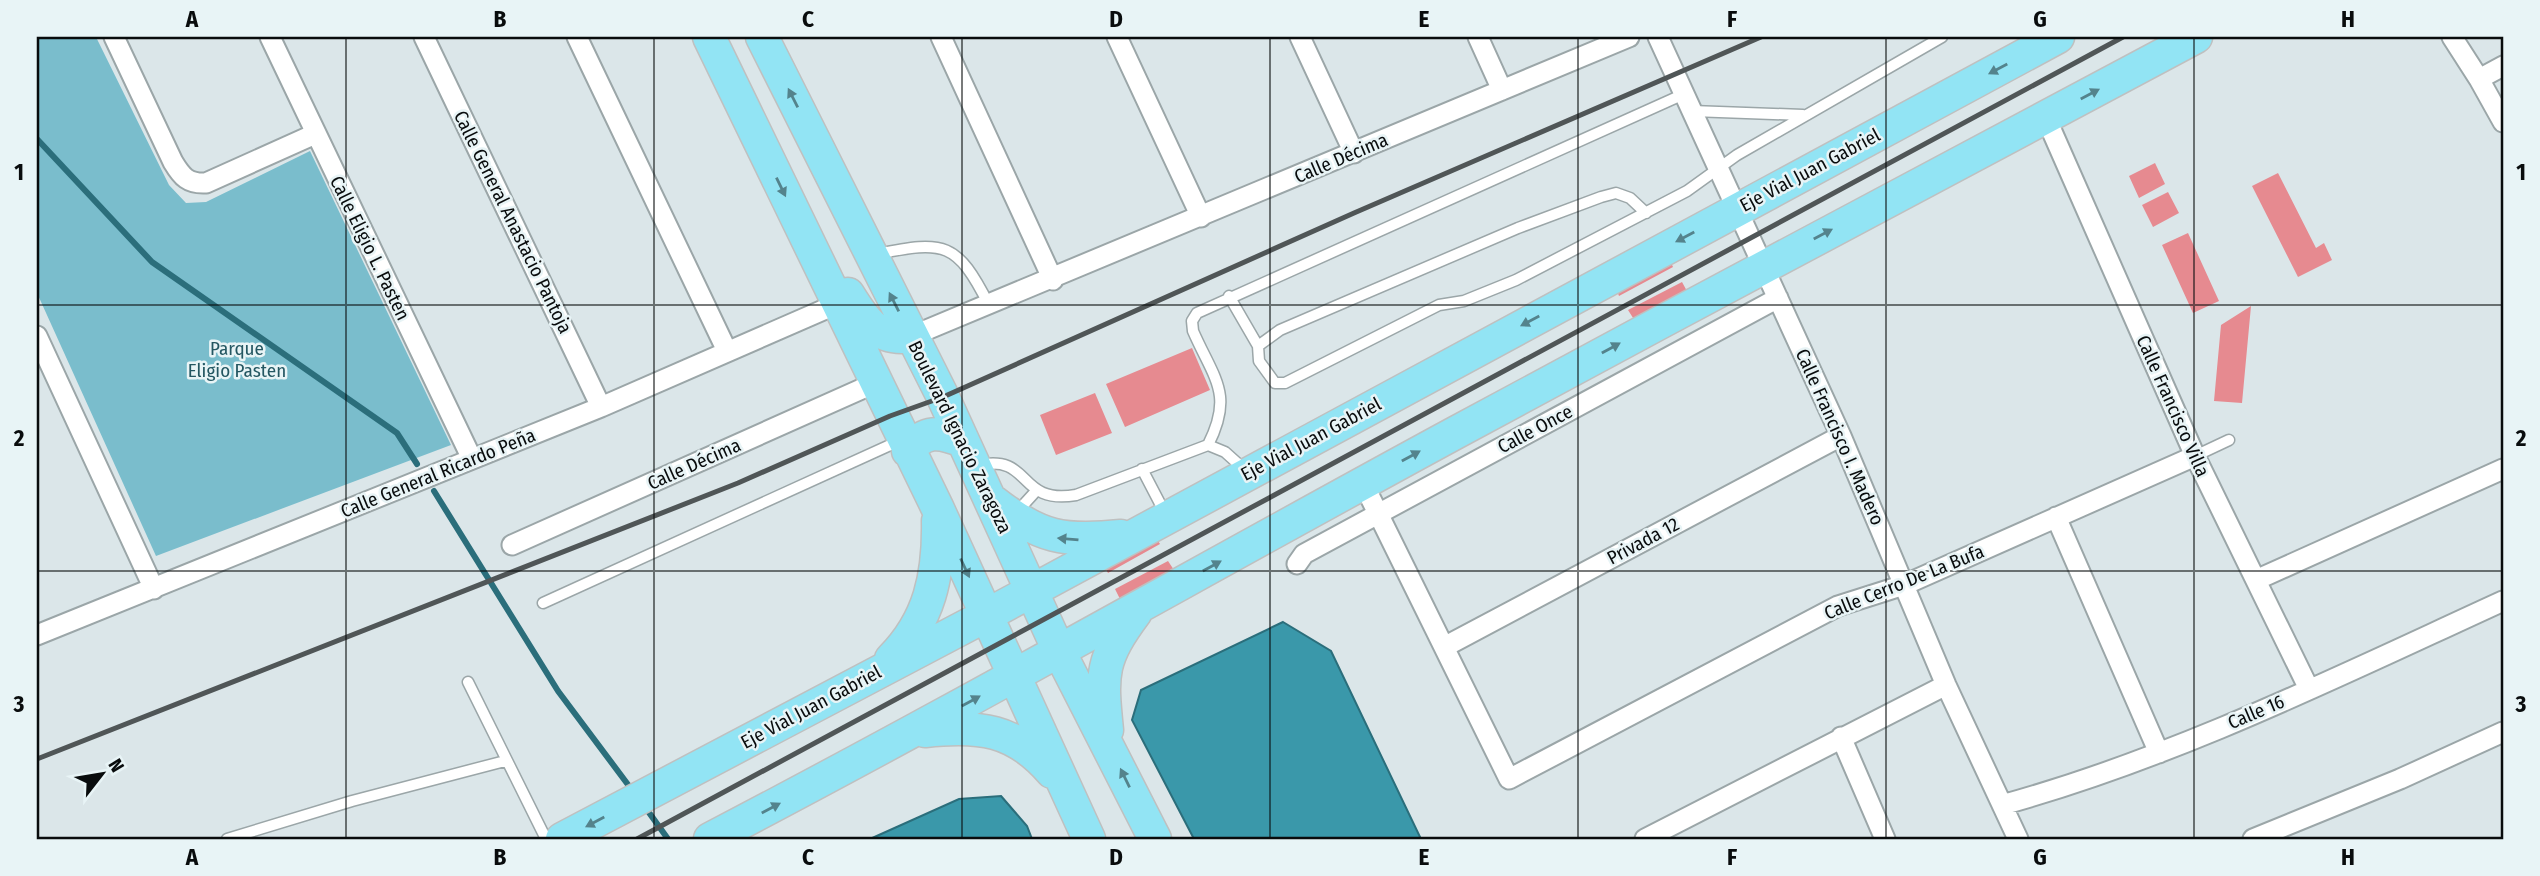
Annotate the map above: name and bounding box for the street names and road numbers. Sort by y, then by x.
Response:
street label: Calle General Anastacio Pantoja [449,107,577,337]
street label: Eje Vial Juan Gabriel [1736,123,1884,217]
street label: Calle Décima [1291,128,1391,188]
street label: Calle Eligio L. Pasten [325,172,415,324]
street label: Calle Francisco Villa [2132,332,2214,480]
street label: Boulevard Ignacio Zaragoza [903,337,1017,537]
street label: Calle Francisco I. Madero [1791,345,1889,529]
street label: Eje Vial Juan Gabriel [1237,392,1385,486]
street label: Calle Once [1494,400,1576,458]
street label: Calle General Ricardo Peña [337,423,539,523]
street label: Calle Décima [644,433,744,495]
street label: Privada 12 [1603,512,1683,570]
street label: Calle Cerro De La Bufa [1821,539,1987,625]
street label: Eje Vial Juan Gabriel [737,660,885,754]
street label: Calle 16 [2224,690,2288,734]

